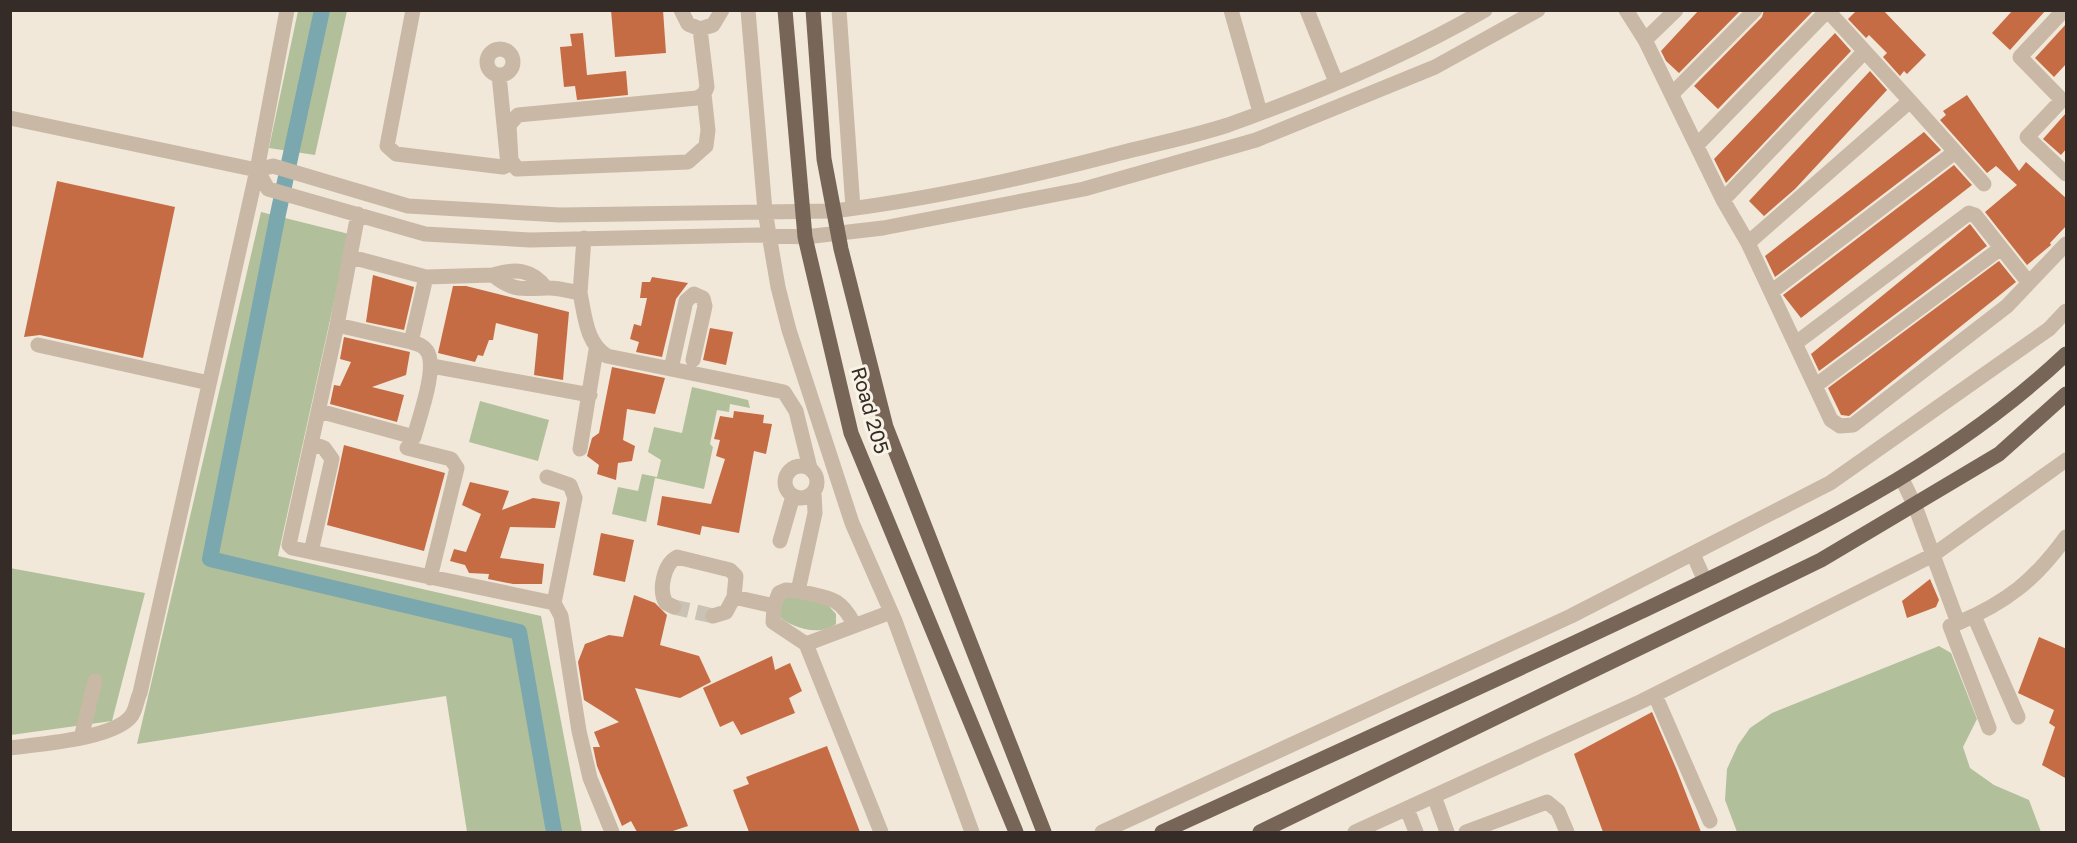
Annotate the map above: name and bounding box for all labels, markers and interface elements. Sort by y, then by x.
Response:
street label: Road 205 [847,364,895,456]

